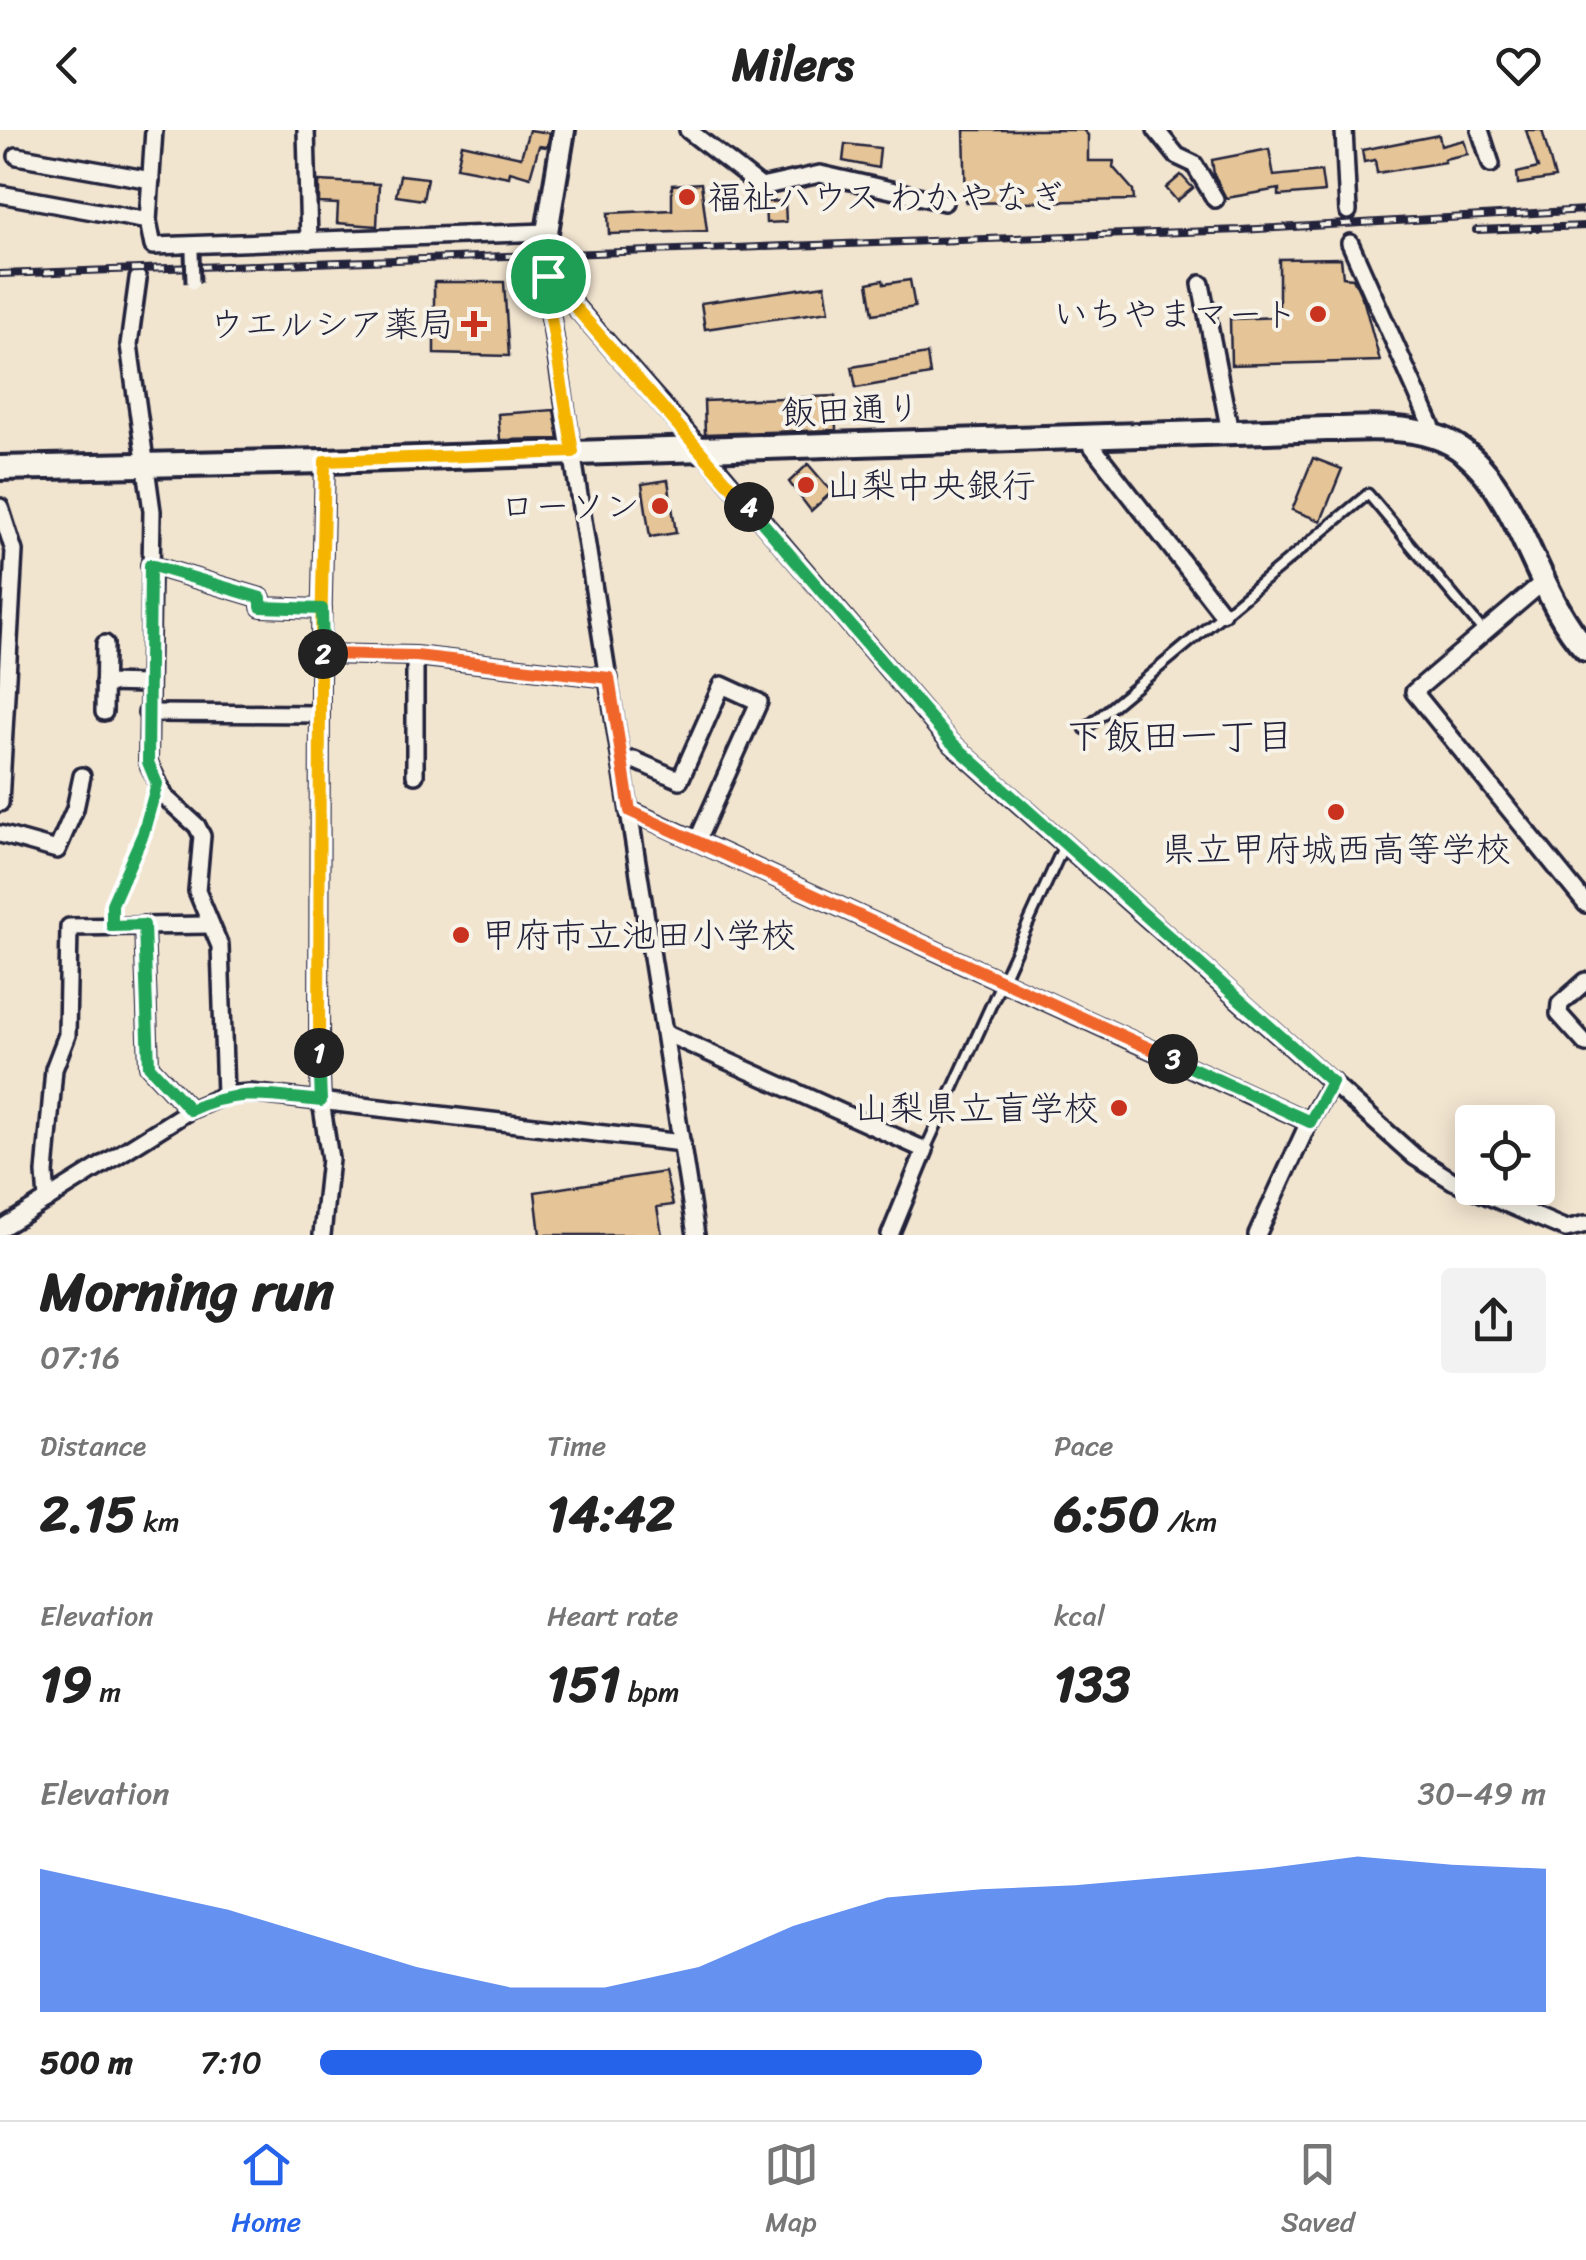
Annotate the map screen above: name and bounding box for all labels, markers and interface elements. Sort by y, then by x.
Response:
text: Milers [732,25,854,105]
icon: back [40,38,95,93]
icon: heart [1491,38,1546,93]
place label: 福祉ハウス わかやなぎ [707,166,1064,228]
marker: 福祉ハウス わかやなぎ [676,186,698,208]
pin [506,234,591,319]
icon: arrive [521,249,576,304]
place label: いちやまマート [1053,283,1298,345]
place label: ウエルシア薬局 [209,293,454,355]
marker: いちやまマート [1307,303,1329,325]
marker: ウエルシア薬局 [463,313,485,335]
street label: 飯田通り [780,377,922,443]
place label: 山梨中央銀行 [826,454,1036,516]
marker: 山梨中央銀行 [795,474,817,496]
place label: ローソン [500,475,640,537]
pin: 4 [724,482,774,532]
text: 4 [740,482,758,531]
marker: ローソン [649,495,671,517]
pin: 2 [298,629,348,679]
text: 2 [315,629,331,678]
district label: 下飯田一丁目 [1066,703,1294,770]
marker: 県立甲府城西高等学校 [1325,801,1347,823]
place label: 県立甲府城西高等学校 [1161,818,1511,880]
place label: 甲府市立池田小学校 [481,904,796,966]
marker: 甲府市立池田小学校 [450,924,472,946]
pin: 1 [294,1028,344,1078]
text: 1 [313,1028,325,1077]
pin: 3 [1148,1034,1198,1084]
text: 3 [1165,1034,1181,1083]
place label: 山梨県立盲学校 [854,1077,1099,1139]
marker: 山梨県立盲学校 [1108,1097,1130,1119]
map controls [1455,1105,1555,1205]
button: locate [1455,1105,1555,1205]
text: Morning run [40,1243,334,1340]
button: share [1441,1268,1546,1373]
text: 07:16 [40,1329,120,1386]
text: Distance [40,1421,146,1470]
text: Time [547,1421,606,1470]
text: Pace [1054,1421,1113,1470]
text: 2.15 [40,1470,136,1559]
text: 14:42 [547,1470,675,1559]
text: 6:50 [1054,1470,1160,1559]
text: km [136,1497,180,1546]
text: /km [1160,1497,1217,1546]
text: Elevation [40,1591,153,1640]
text: Heart rate [547,1591,678,1640]
text: kcal [1054,1591,1105,1640]
text: 19 [40,1640,92,1729]
text: 151 [547,1640,620,1729]
text: 133 [1054,1640,1130,1729]
text: m [92,1667,121,1716]
text: bpm [620,1667,679,1716]
text: Elevation [40,1765,170,1822]
text: 30–49 m [1418,1765,1546,1822]
text: 500 m [40,2034,133,2091]
text: 7:10 [200,2034,262,2091]
tab: Home [231,2137,301,2246]
tab: Map [764,2137,819,2246]
tab: Saved [1281,2137,1355,2246]

